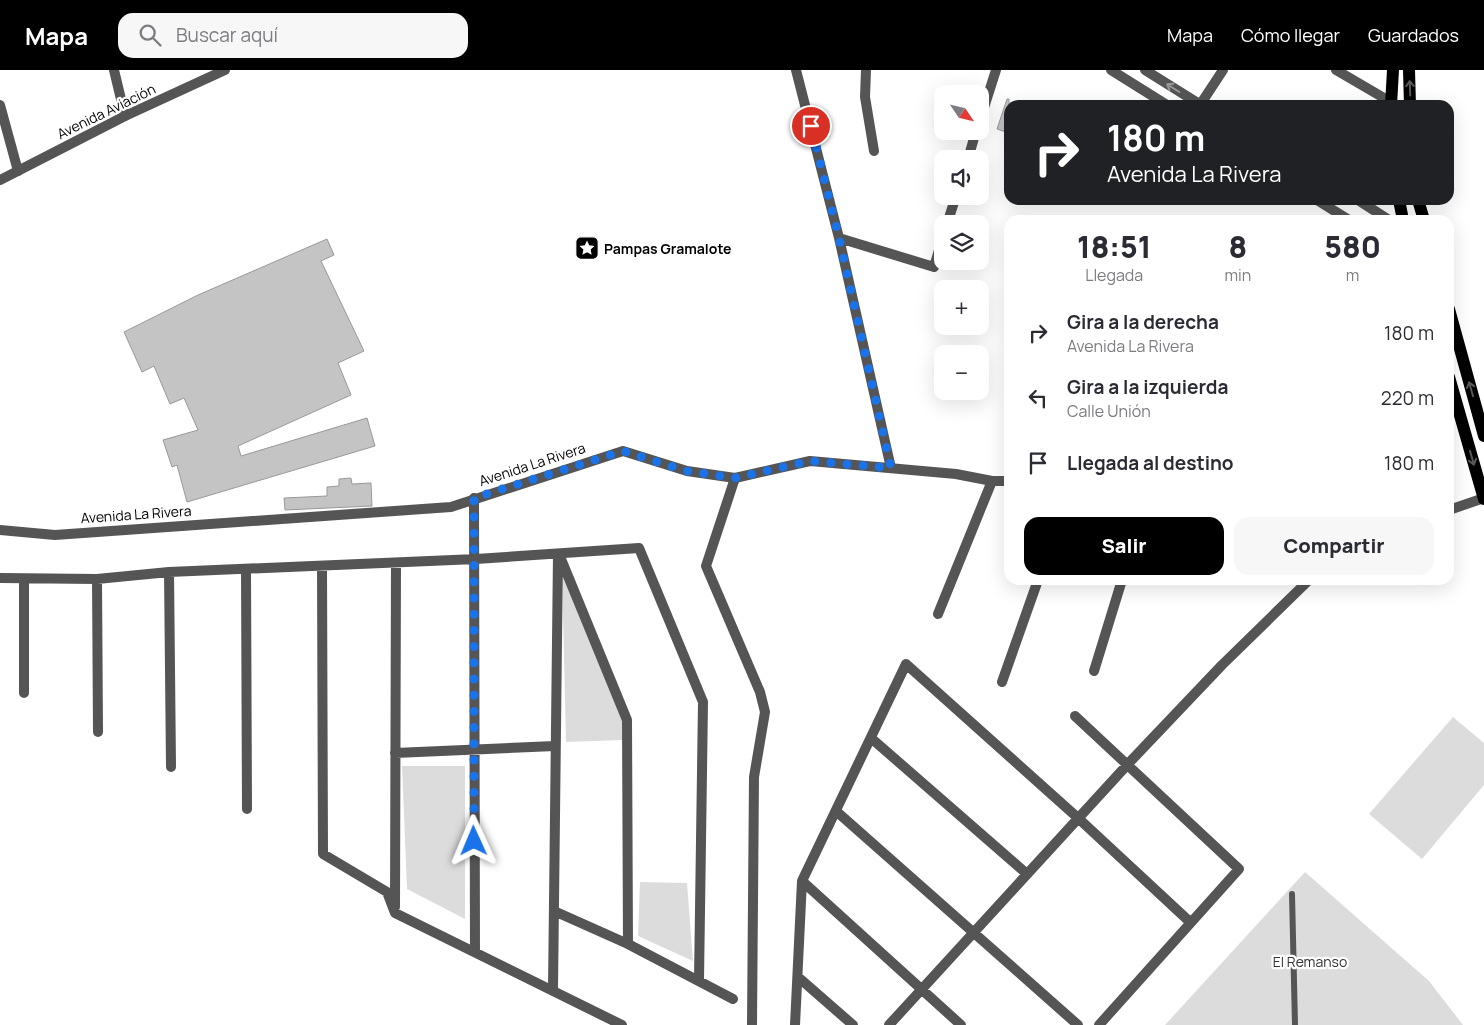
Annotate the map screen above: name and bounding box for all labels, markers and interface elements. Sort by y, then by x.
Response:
search box [118,13,468,58]
text: Mapa [25,19,88,52]
icon: search [136,21,164,49]
text: Buscar aquí [176,22,278,48]
text: Mapa [1167,23,1213,47]
text: Cómo llegar [1241,23,1340,47]
text: Guardados [1368,23,1459,47]
street label: Avenida Aviación [54,79,158,143]
one-way arrow [1405,80,1414,96]
one-way arrow [1166,82,1180,93]
north arrow [934,85,989,140]
map controls [934,85,989,400]
pin [790,105,832,147]
icon: arrive [797,112,825,140]
text: 180 m [1107,114,1205,162]
icon: right [1024,120,1089,185]
button: sound [934,150,989,205]
text: Avenida La Rivera [1107,159,1281,189]
button: layers [934,215,989,270]
text: 18:51 [1077,226,1151,267]
text: 8 [1228,226,1247,267]
text: 580 [1324,226,1381,267]
place icon: Pampas Gramalote [574,235,600,261]
place label: Pampas Gramalote [604,239,732,258]
text: Llegada [1085,264,1143,286]
text: min [1224,264,1251,286]
text: m [1346,264,1359,286]
button: + [934,280,989,335]
text: Gira a la derecha [1067,309,1219,335]
icon: right [1024,319,1052,347]
text: 180 m [1384,320,1434,346]
text: Avenida La Rivera [1067,335,1194,357]
button: − [934,345,989,400]
text: Gira a la izquierda [1067,374,1228,400]
one-way arrow [1466,381,1475,397]
icon: left [1024,384,1052,412]
text: 220 m [1381,385,1434,411]
text: Calle Unión [1067,400,1151,422]
street label: Avenida La Rivera [476,438,588,490]
icon: arrive [1024,449,1052,477]
one-way arrow [1468,449,1478,465]
text: Llegada al destino [1067,450,1234,476]
text: 180 m [1384,450,1434,476]
street label: Avenida La Rivera [80,501,192,527]
button: Salir [1024,517,1224,575]
button: Compartir [1234,517,1434,575]
position arrow [447,814,499,866]
park label: El Remanso [1273,952,1347,971]

